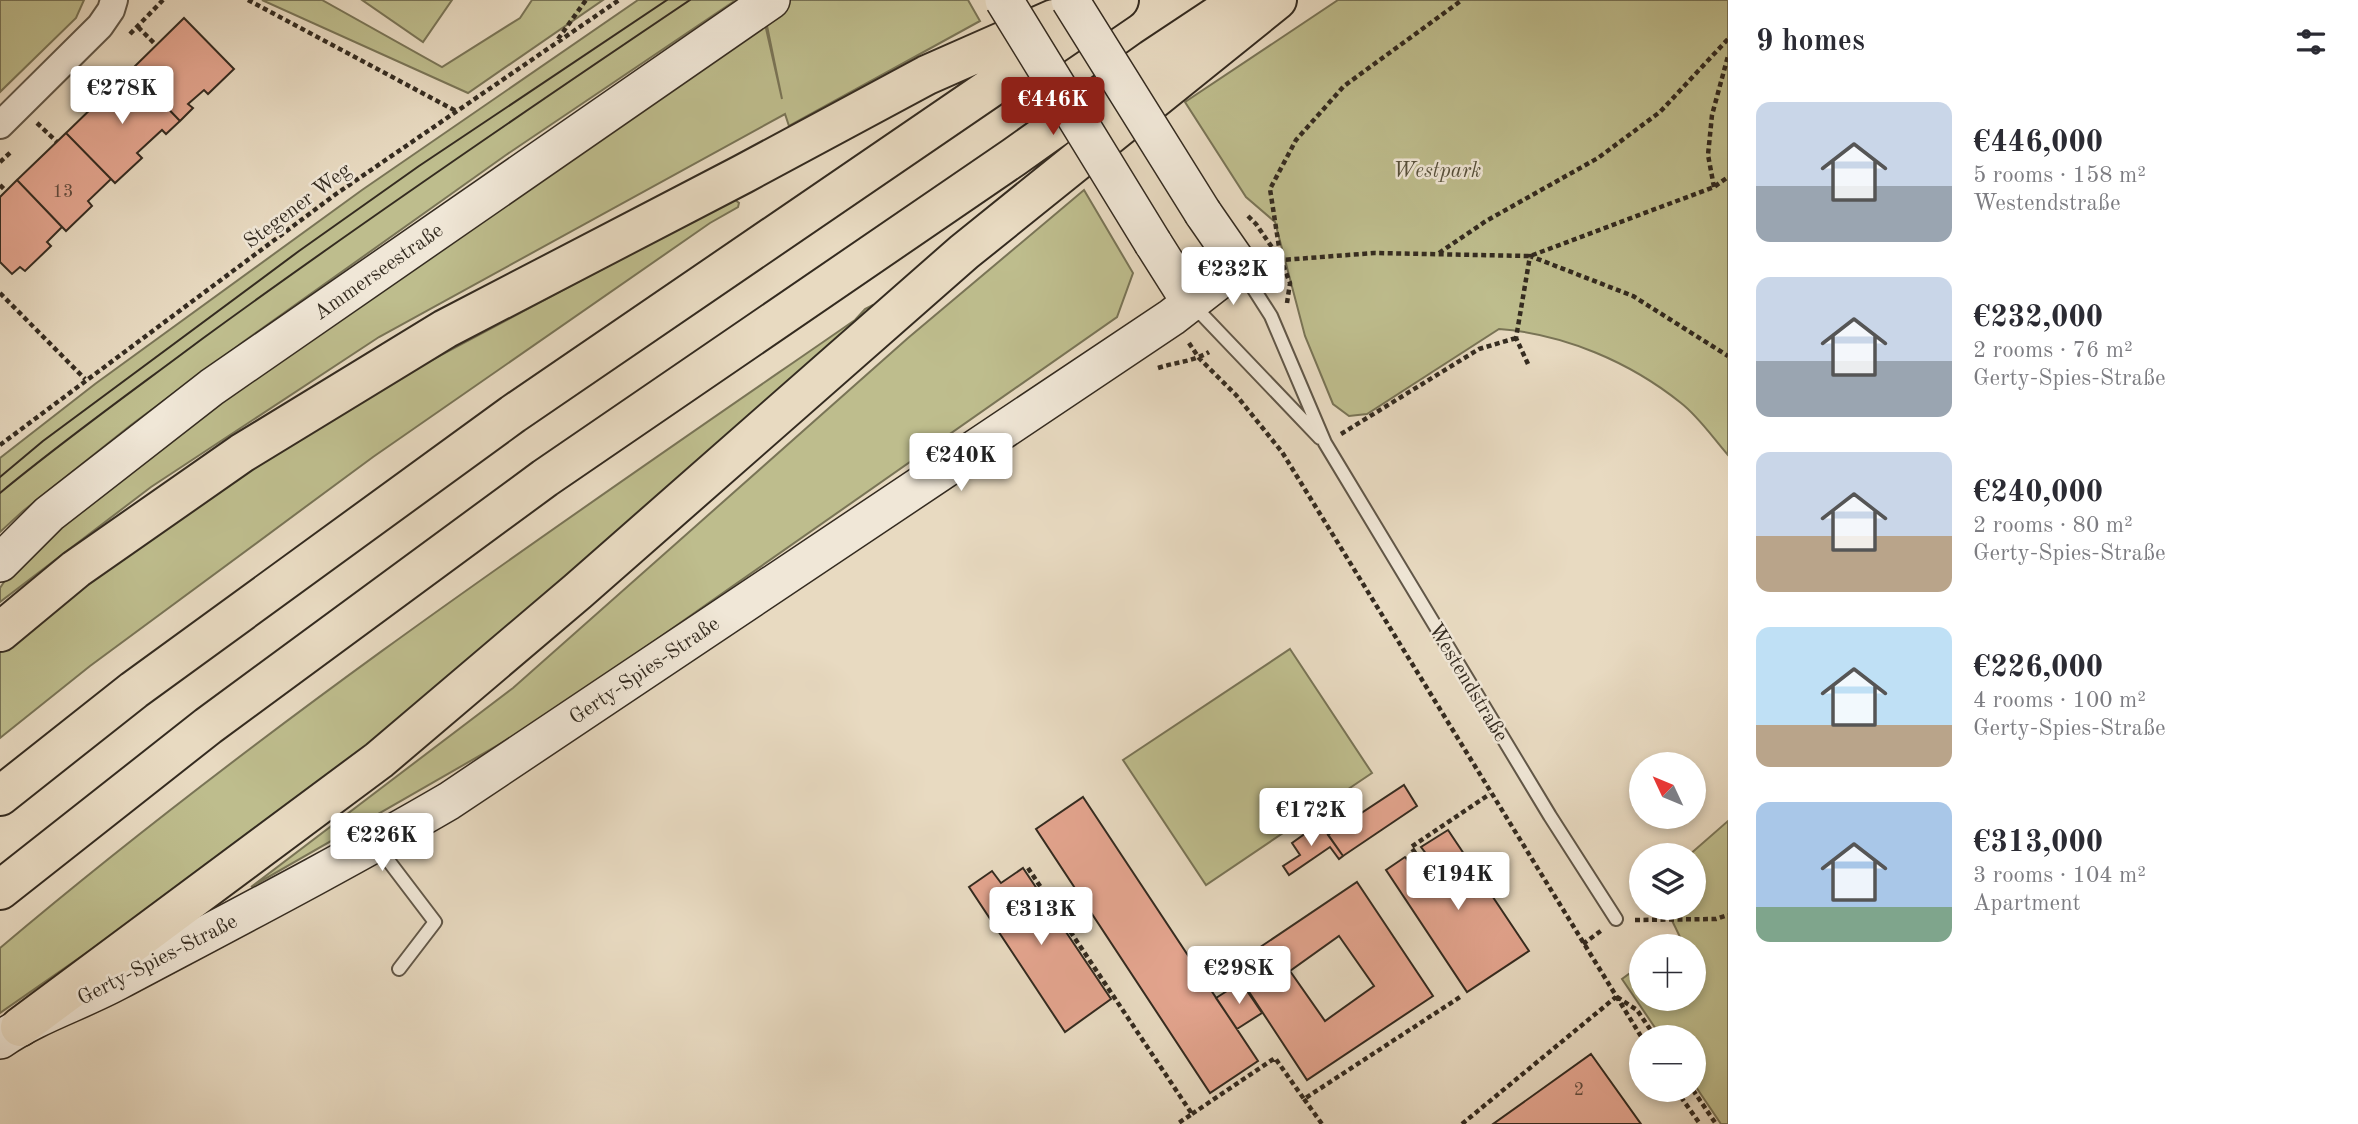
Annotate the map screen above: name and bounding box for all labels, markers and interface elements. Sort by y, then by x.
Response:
icon: filters [2292,23,2330,61]
text: 9 homes [1756,27,1865,57]
pin: €278K [73,66,171,126]
text: €278K [86,77,158,100]
pin: €446K [1004,78,1102,137]
text: €446K [1017,88,1089,111]
text: €446,000 [1973,128,2103,158]
icon: home [1812,130,1896,214]
street label: Stegener Weg [240,159,356,253]
park label: Westpark [1393,161,1481,182]
text: 5 rooms · 158 m² [1973,164,2146,187]
house number: 13 [53,183,73,201]
text: Westendstraße [1973,192,2120,215]
street label: Ammerseestraße [310,220,447,324]
pin: €232K [1184,247,1282,307]
text: €232K [1197,258,1269,281]
text: €232,000 [1973,303,2103,333]
icon: home [1812,305,1896,389]
text: 2 rooms · 76 m² [1973,339,2133,362]
text: Gerty-Spies-Straße [1973,367,2166,390]
pin: €240K [912,434,1010,493]
text: €240K [925,444,997,467]
text: €240,000 [1973,478,2103,508]
icon: home [1812,480,1896,564]
text: 2 rooms · 80 m² [1973,514,2133,537]
text: Gerty-Spies-Straße [1973,542,2166,565]
street label: Gerty-Spies-Straße [566,613,724,729]
street label: Westendstraße [1424,620,1511,746]
text: €226,000 [1973,653,2103,683]
icon: home [1812,655,1896,739]
text: 4 rooms · 100 m² [1973,689,2146,712]
text: Gerty-Spies-Straße [1973,717,2166,740]
north arrow [1629,752,1706,830]
map controls [1629,752,1706,1102]
pin: €172K [1262,788,1360,848]
text: €172K [1275,799,1347,822]
pin: €226K [333,814,431,873]
text: €226K [346,824,418,847]
text: €313,000 [1973,828,2103,858]
icon: home [1812,830,1896,914]
button: layers [1629,843,1706,920]
pin: €194K [1409,852,1507,912]
text: €194K [1422,863,1494,886]
text: 3 rooms · 104 m² [1973,864,2146,887]
pin: €313K [992,888,1090,947]
text: Apartment [1973,892,2081,915]
text: €313K [1005,898,1077,921]
street label: Gerty-Spies-Straße [75,911,241,1010]
button: + [1629,934,1706,1011]
pin: €298K [1190,946,1288,1006]
text: €298K [1203,957,1275,980]
button: − [1629,1025,1706,1102]
house number: 2 [1574,1081,1584,1099]

